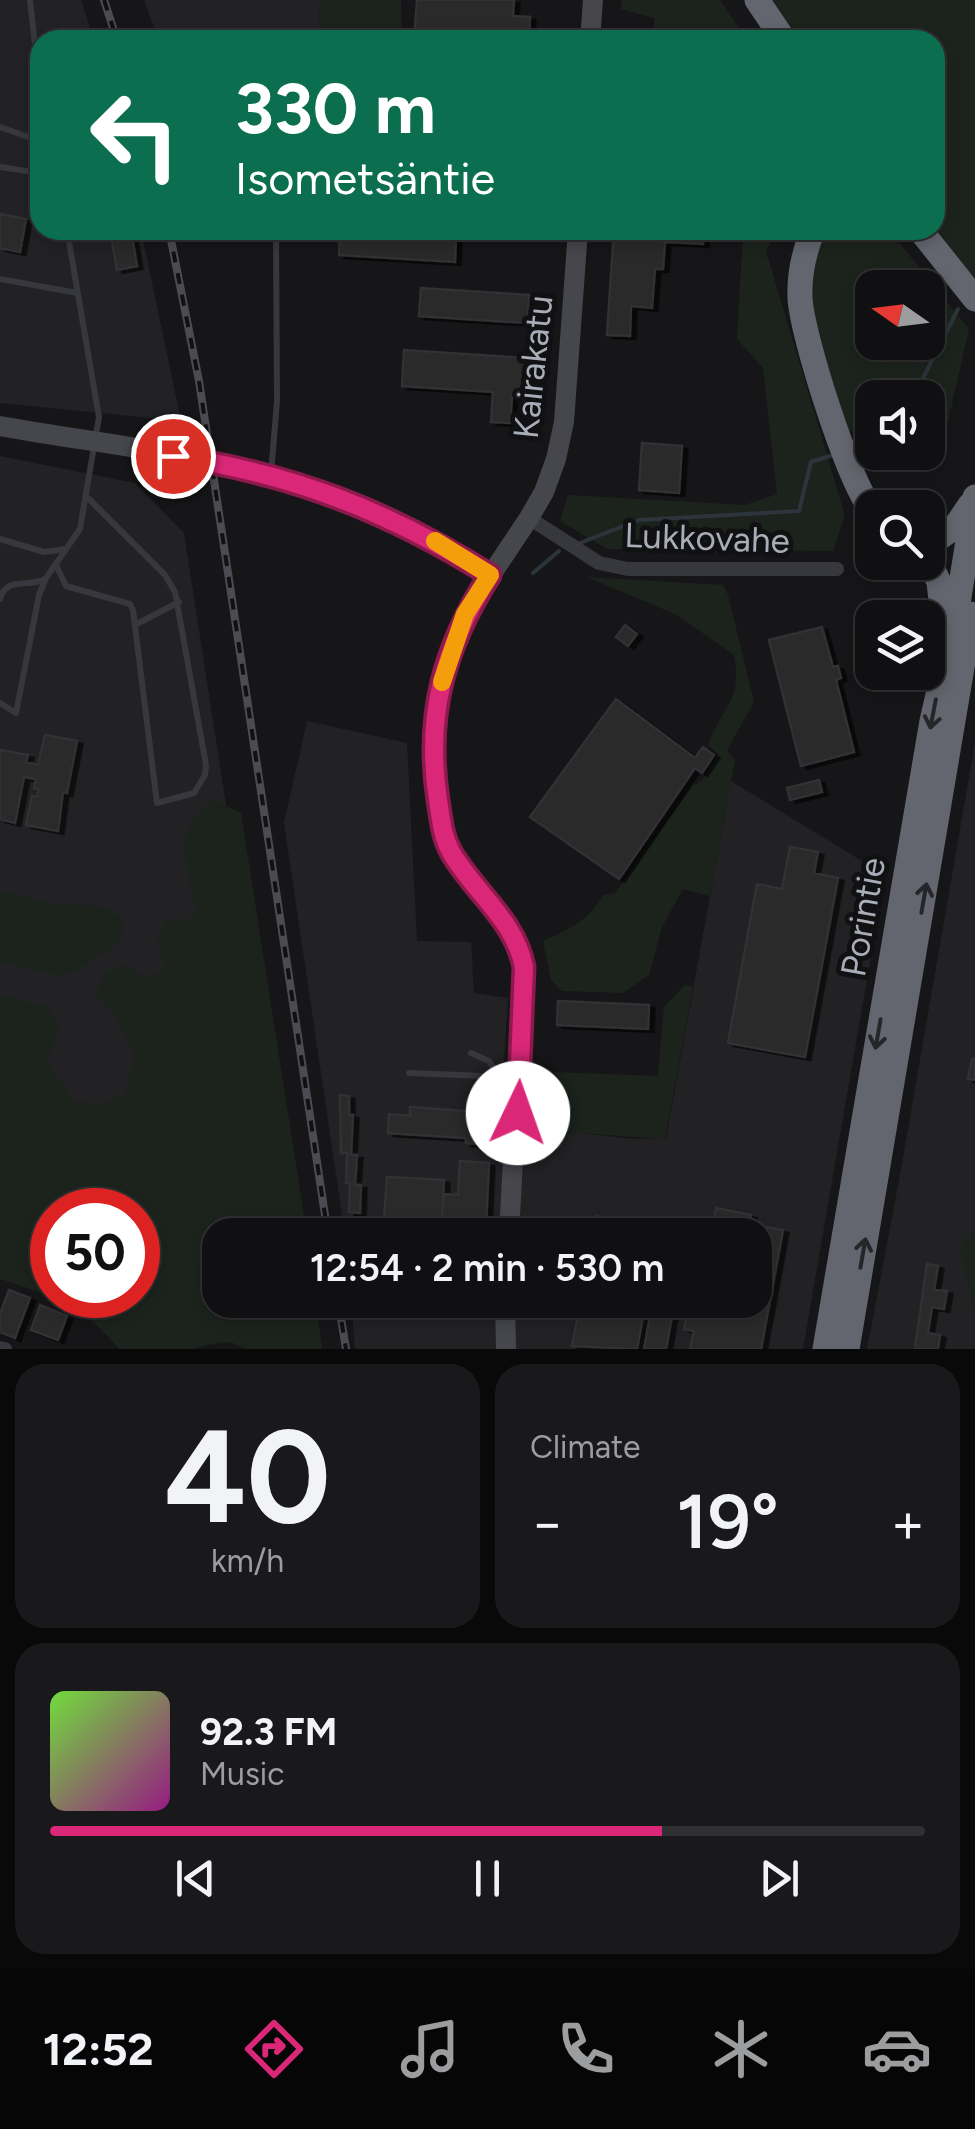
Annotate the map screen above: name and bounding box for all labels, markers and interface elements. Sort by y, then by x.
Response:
text: 330 m [235,66,436,151]
icon: left [70,70,200,200]
text: Isometsäntie [235,151,495,205]
north arrow [855,270,945,360]
map controls [855,270,945,690]
street label: Kairakatu [505,293,561,441]
button: sound [855,380,945,470]
pin [131,414,216,499]
icon: arrive [146,429,201,484]
button: search [855,490,945,580]
street label: Lukkovahe [624,514,790,562]
button: layers [855,600,945,690]
one-way arrow [923,697,942,730]
street label: Porintie [832,854,894,980]
one-way arrow [915,882,934,915]
one-way arrow [868,1017,887,1050]
position arrow [466,1061,570,1165]
speed limit sign: 50 [30,1188,160,1318]
one-way arrow [854,1237,873,1270]
text: 12:54 · 2 min · 530 m [310,1245,664,1291]
text: 40 [164,1399,331,1555]
text: Climate [530,1428,641,1466]
text: 19° [676,1477,779,1567]
text: − [530,1490,564,1556]
text: + [891,1490,925,1556]
text: km/h [211,1542,284,1580]
text: 92.3 FM [200,1709,337,1755]
text: Music [200,1755,285,1793]
icon: previous [168,1851,223,1906]
icon: pause [460,1851,515,1906]
icon: next [752,1851,807,1906]
icon: directions [239,2014,309,2084]
icon: music [395,2014,465,2084]
icon: phone [551,2014,621,2084]
icon: climate [706,2014,776,2084]
icon: car [862,2014,932,2084]
text: 12:52 [43,2022,154,2076]

